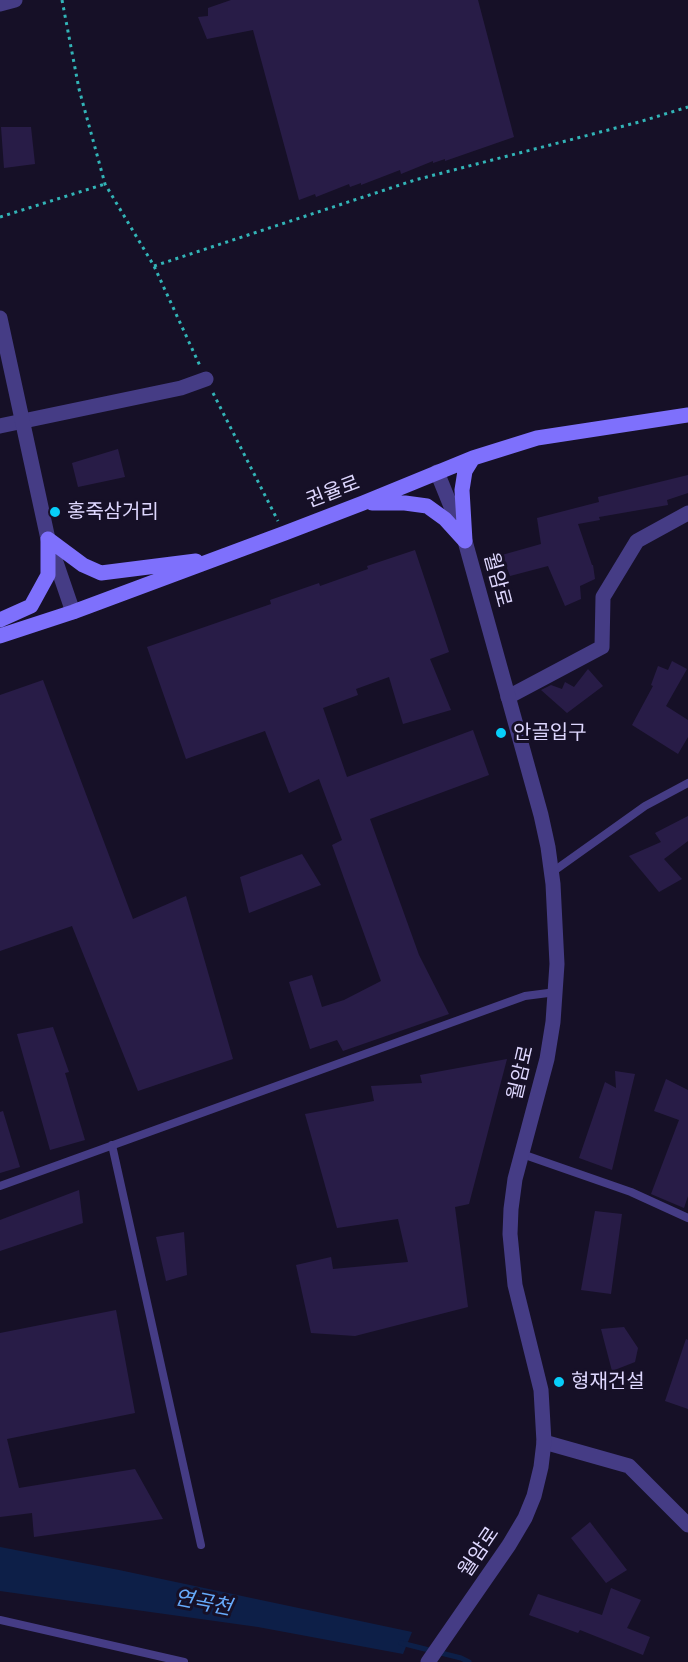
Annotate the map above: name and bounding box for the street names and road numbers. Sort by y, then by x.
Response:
street label: 권율로 [303,471,363,513]
street label: 월암로 [478,550,516,610]
street label: 월암로 [503,1043,539,1103]
street label: 월암로 [454,1522,504,1582]

